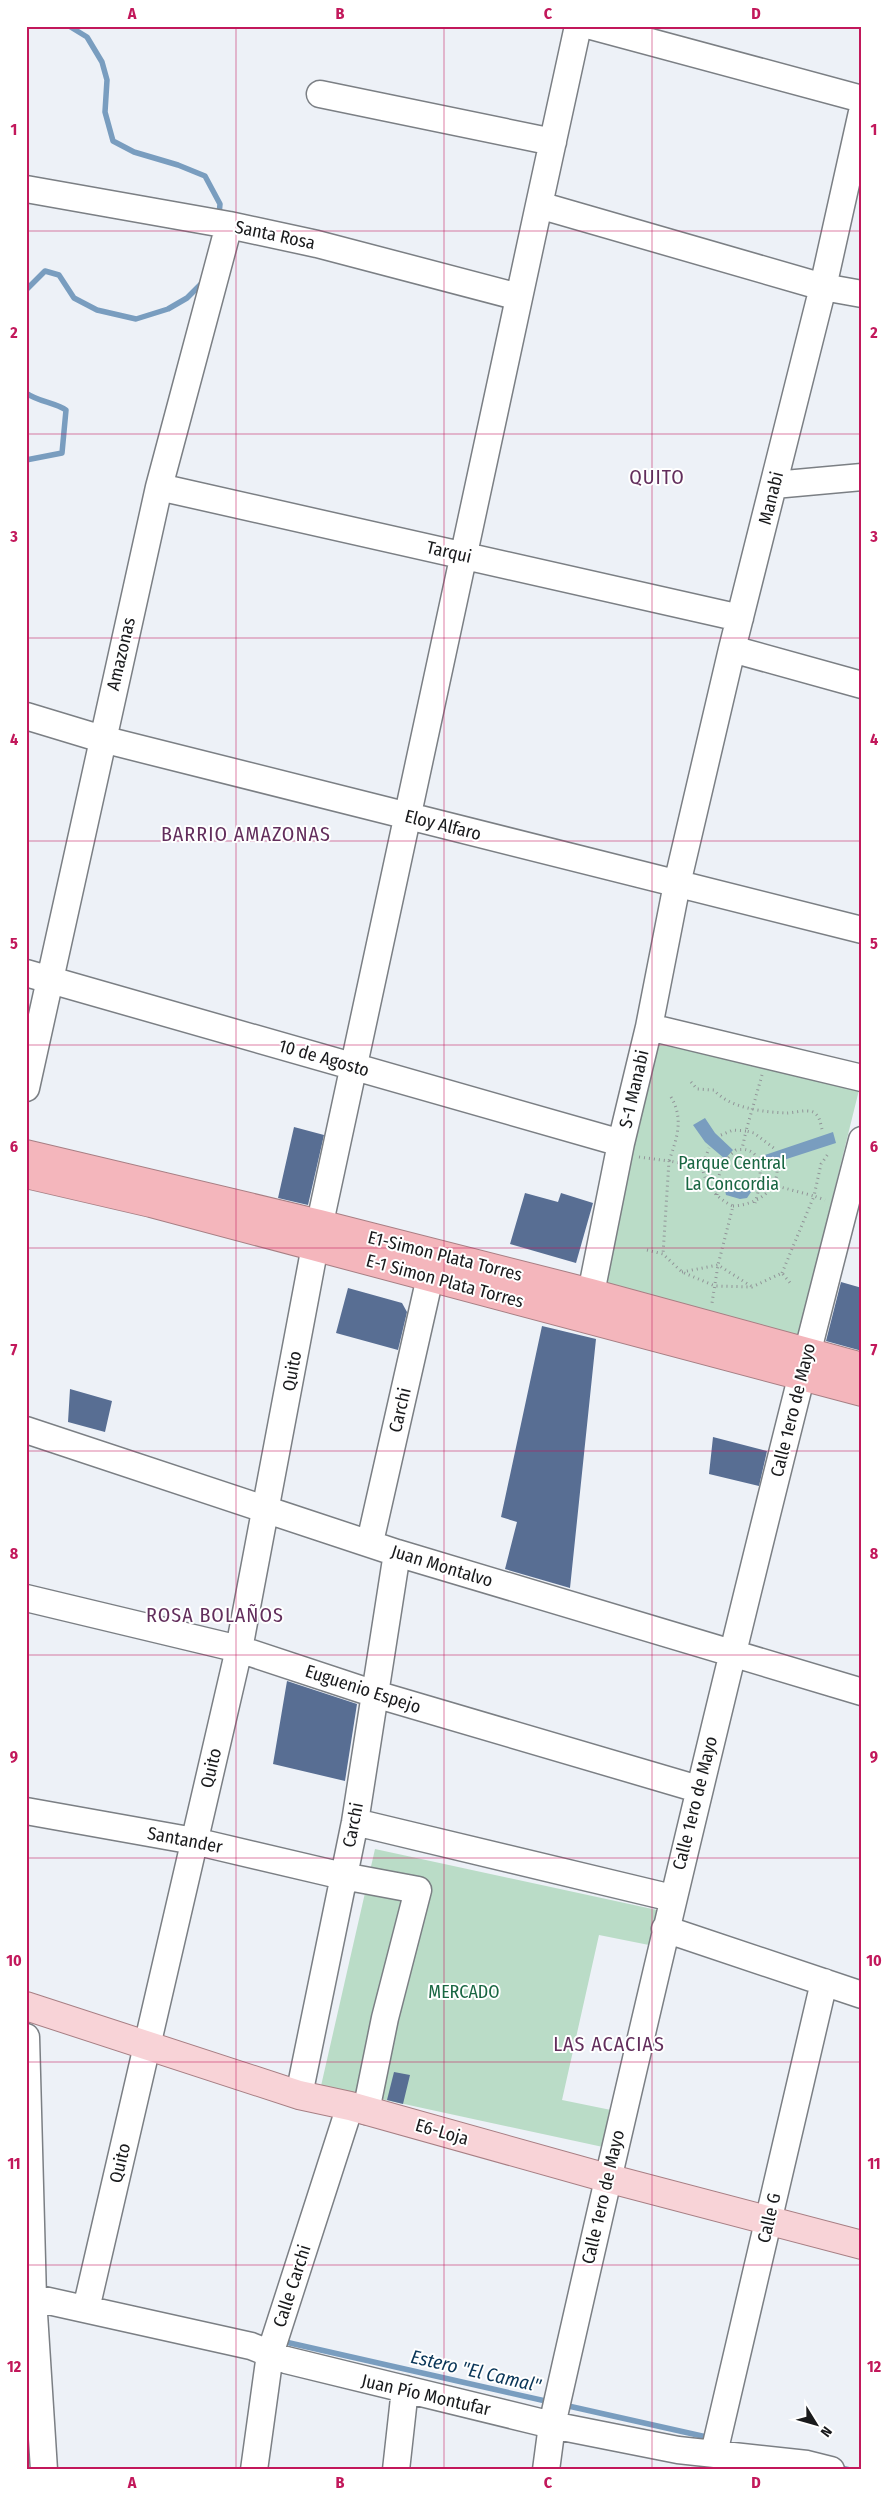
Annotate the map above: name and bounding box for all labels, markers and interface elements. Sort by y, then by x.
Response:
text: A [127,4,137,23]
text: B [336,4,345,23]
text: C [544,4,553,23]
text: D [751,4,761,23]
text: 1 [11,120,17,139]
text: 1 [871,120,877,139]
street label: Santa Rosa [233,216,317,254]
text: 2 [9,323,18,342]
text: 2 [869,323,878,342]
district label: QUITO [629,465,685,489]
street label: Manabi [754,469,788,527]
text: 3 [9,527,18,546]
text: 3 [869,527,878,546]
street label: Tarqui [424,536,474,568]
street label: Amazonas [102,615,140,693]
text: 4 [10,730,18,749]
text: 4 [870,730,878,749]
street label: Eloy Alfaro [402,805,484,845]
district label: BARRIO AMAZONAS [161,822,331,846]
text: 5 [10,934,18,953]
text: 5 [870,934,878,953]
street label: 10 de Agosto [276,1035,372,1081]
street label: S-1 Manabi [614,1048,654,1130]
text: 6 [10,1137,18,1156]
text: 6 [870,1137,878,1156]
park label: Parque Central La Concordia [678,1152,786,1195]
street label: E1-Simon Plata Torres [365,1226,525,1286]
street label: E-1 Simon Plata Torres [364,1249,526,1313]
text: 7 [11,1340,18,1359]
text: 7 [871,1340,878,1359]
street label: Calle 1ero de Mayo [766,1341,820,1479]
street label: Quito [278,1349,306,1393]
street label: Carchi [384,1385,416,1435]
street label: Juan Montalvo [389,1540,495,1592]
text: 8 [10,1544,19,1563]
text: 8 [870,1544,879,1563]
district label: ROSA BOLAÑOS [146,1603,284,1627]
street label: Euguenio Espejo [302,1660,424,1718]
street label: Calle 1ero de Mayo [668,1734,722,1872]
street label: Quito [196,1746,226,1790]
text: 9 [10,1747,18,1766]
text: 9 [870,1747,878,1766]
street label: Carchi [338,1801,368,1849]
street label: Santander [146,1822,225,1858]
text: 10 [6,1951,22,1970]
text: 10 [866,1951,882,1970]
park label: MERCADO [428,1981,500,2003]
district label: LAS ACACIAS [553,2032,665,2056]
street label: E6-Loja [413,2114,471,2150]
street label: Calle 1ero de Mayo [577,2128,629,2266]
street label: Quito [105,2141,135,2185]
text: 11 [7,2154,21,2173]
text: 11 [867,2154,881,2173]
street label: Calle G [753,2191,785,2245]
street label: Calle Carchi [268,2242,316,2330]
water label: Estero "El Camal" [409,2345,544,2397]
text: 12 [7,2357,22,2376]
text: 12 [867,2357,882,2376]
street label: Juan Pío Montufar [359,2369,493,2421]
north arrow [790,2398,840,2448]
text: N [817,2423,835,2440]
text: A [127,2473,137,2492]
text: B [336,2473,345,2492]
text: C [544,2473,553,2492]
text: D [751,2473,761,2492]

